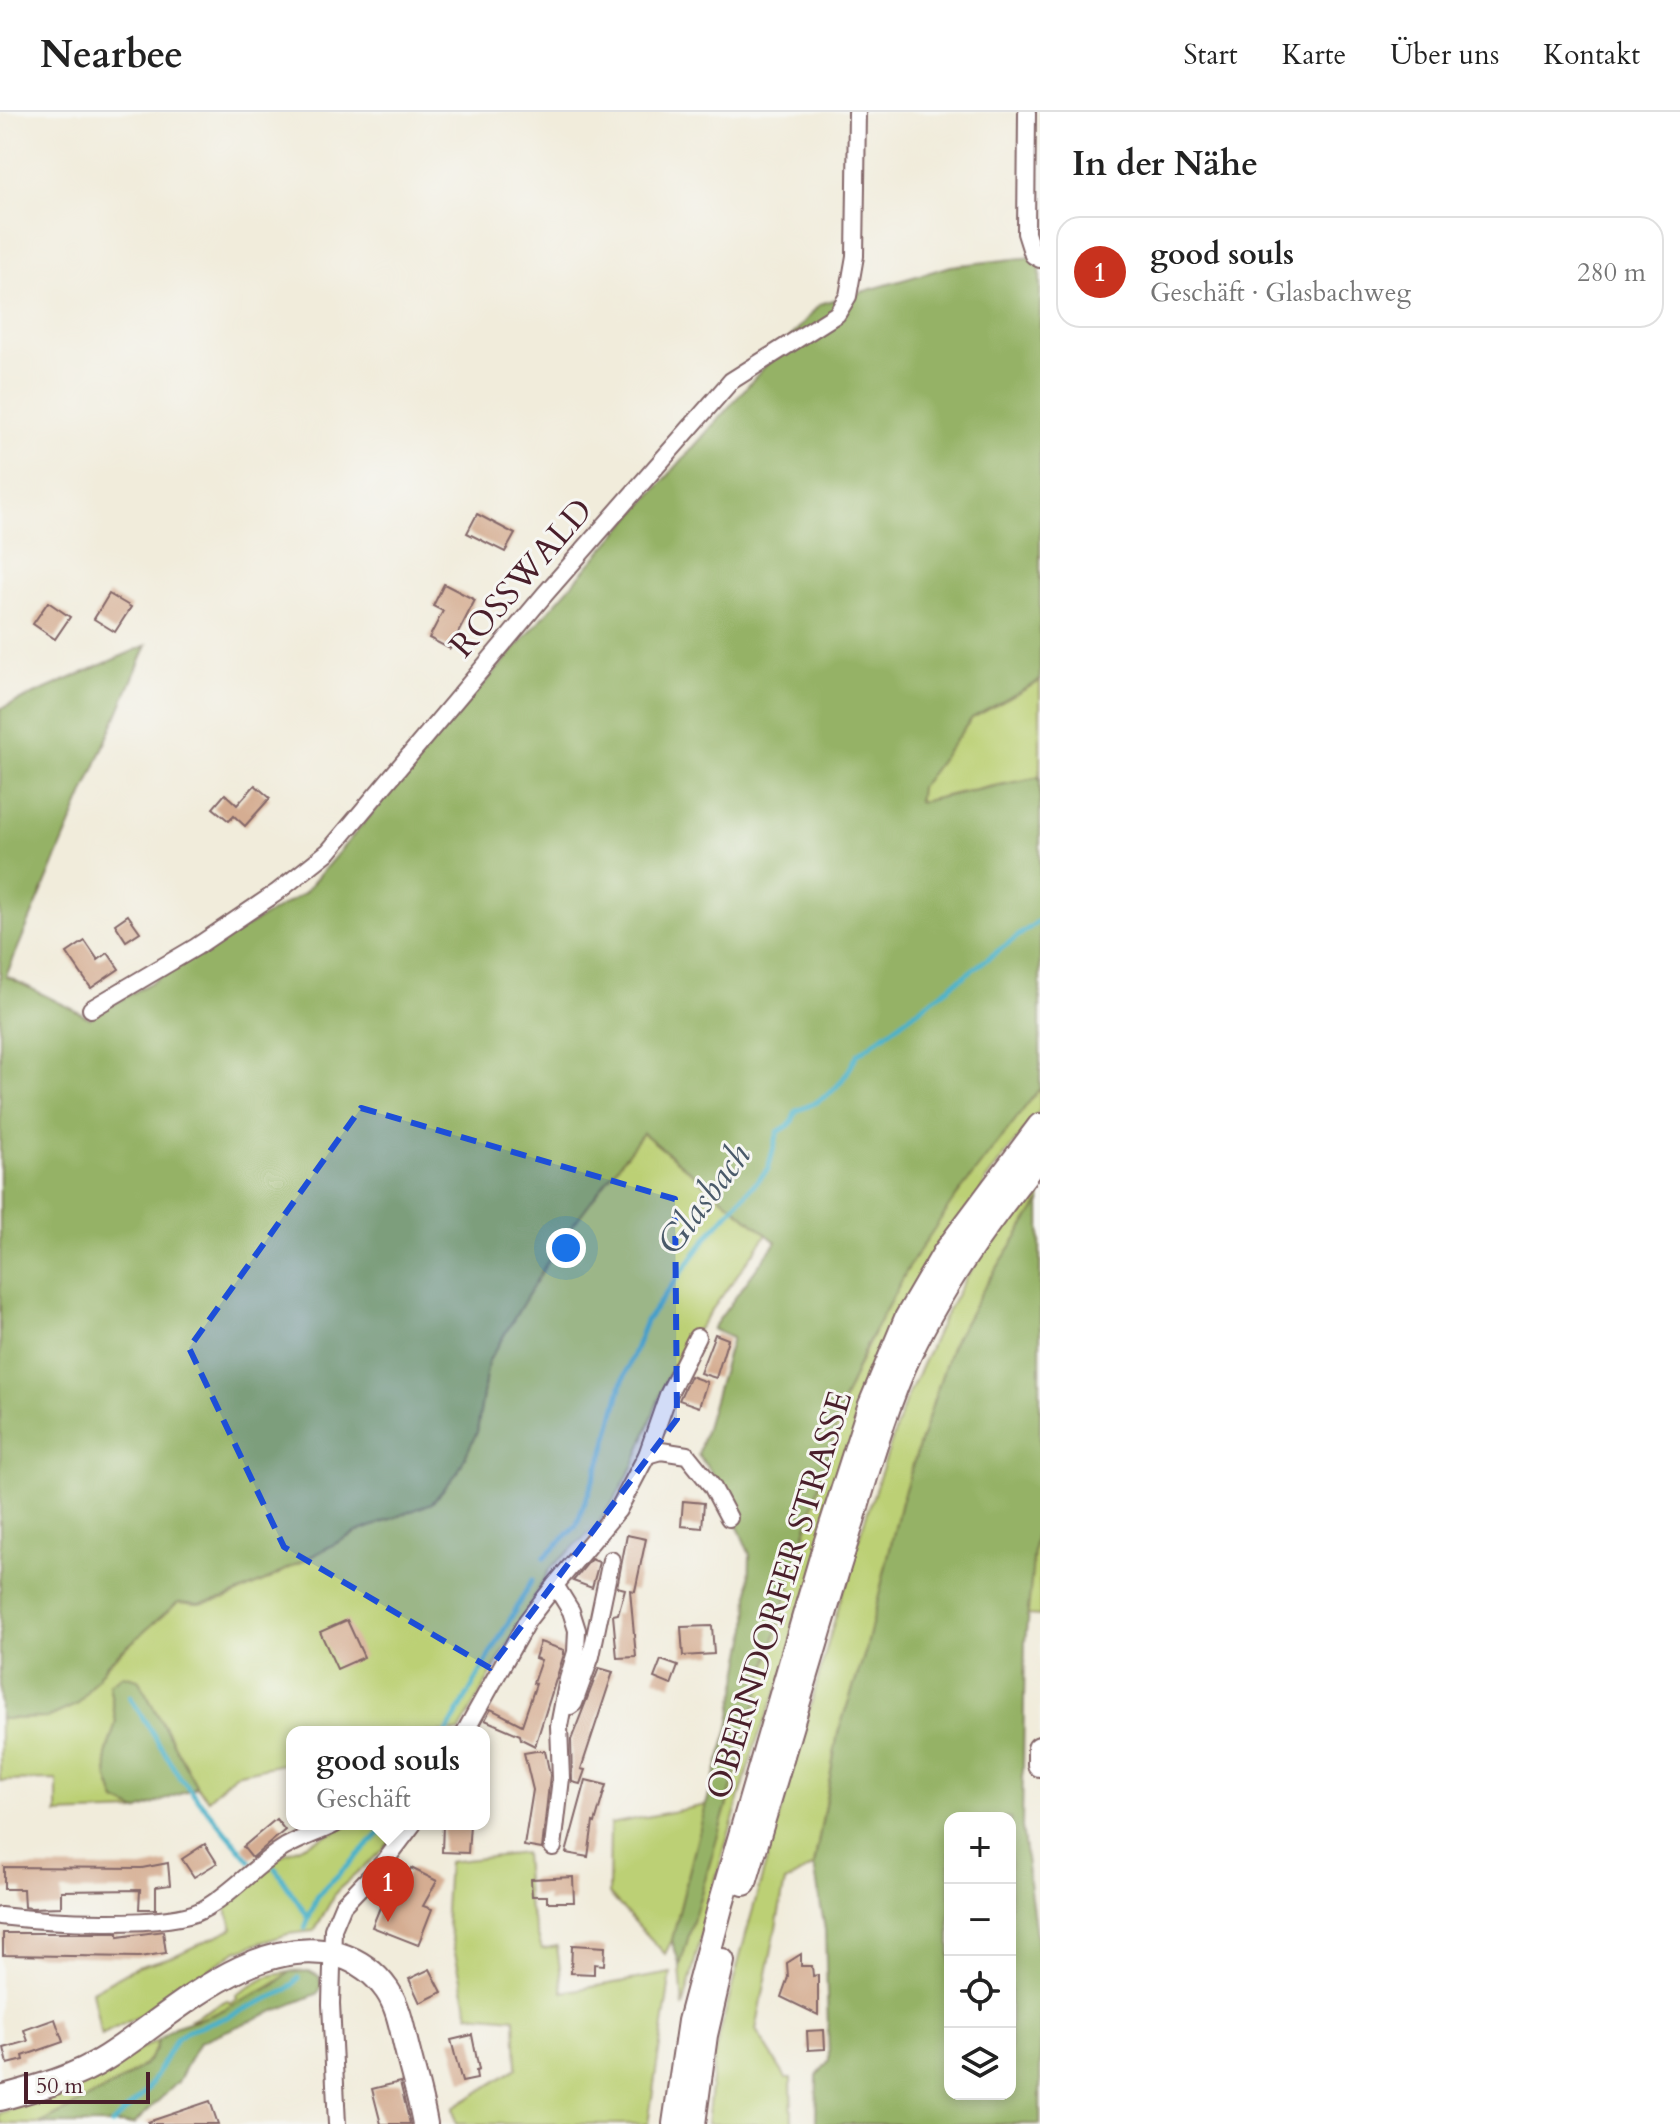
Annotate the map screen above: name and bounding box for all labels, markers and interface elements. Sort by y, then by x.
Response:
text: Nearbee [40,29,183,81]
text: Start [1184,36,1238,74]
text: Karte [1282,36,1346,74]
text: Über uns [1390,36,1499,74]
text: Kontakt [1543,36,1640,74]
text: In der Nähe [1072,141,1258,187]
text: good souls [1150,234,1294,275]
text: 1 [1093,255,1107,290]
text: 280 m [1577,255,1646,290]
text: Geschäft · Glasbachweg [1150,275,1411,310]
street label: ROSSWALD [439,489,603,667]
water label: Glasbach [646,1133,762,1265]
your location [546,1228,586,1268]
street label: OBERNDORFER STRASSE [695,1385,863,1805]
popup [286,1726,490,1830]
text: good souls [316,1740,460,1781]
text: Geschäft [316,1781,411,1816]
map controls [944,1812,1016,2100]
button: + [944,1812,1016,1884]
pin: 1 [362,1856,414,1922]
button: − [944,1884,1016,1956]
button: locate [944,1956,1016,2028]
button: layers [944,2028,1016,2100]
scale bar [24,2068,150,2104]
text: 50 m [36,2071,83,2101]

